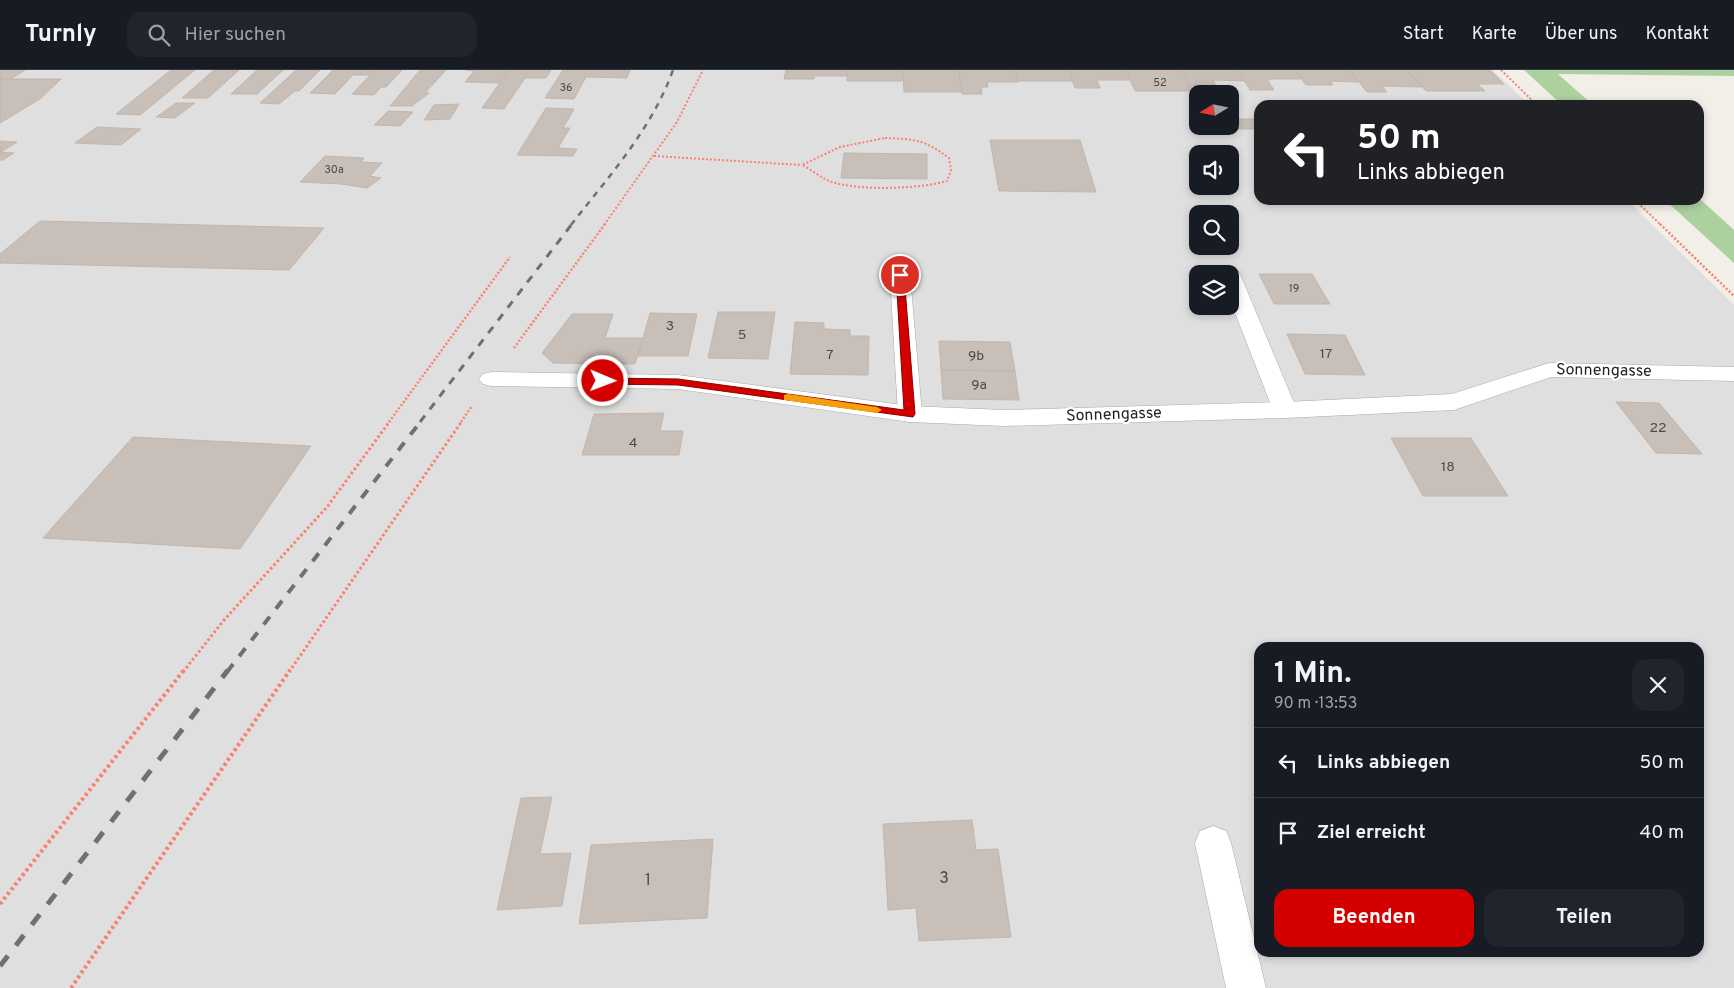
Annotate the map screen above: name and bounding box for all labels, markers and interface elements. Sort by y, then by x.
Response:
search box [127,12,477,57]
text: Turnly [25,20,97,50]
icon: search [145,21,173,49]
text: Hier suchen [185,23,286,47]
text: Start [1403,23,1444,46]
text: Karte [1472,23,1517,46]
text: Über uns [1545,23,1617,46]
text: Kontakt [1645,23,1709,46]
house number: 52 [1153,76,1167,90]
house number: 36 [559,81,573,95]
north arrow [1189,85,1239,135]
map controls [1189,85,1239,315]
text: 50 m [1357,117,1441,161]
icon: left [1274,120,1339,185]
button: sound [1189,145,1239,195]
text: Links abbiegen [1357,160,1505,187]
house number: 30a [324,163,344,177]
button: search [1189,205,1239,255]
pin [879,254,921,296]
icon: arrive [886,261,914,289]
button: layers [1189,265,1239,315]
house number: 19 [1289,282,1299,296]
house number: 3 [666,318,674,335]
house number: 5 [738,327,746,344]
house number: 17 [1320,346,1332,363]
house number: 7 [826,347,834,364]
house number: 9b [968,348,984,365]
position arrow [576,354,628,406]
street label: Sonnengasse [1556,360,1652,382]
house number: 9a [971,377,987,394]
street label: Sonnengasse [1066,403,1162,427]
house number: 22 [1649,420,1667,437]
house number: 4 [629,435,637,452]
house number: 18 [1441,459,1455,476]
text: 1 Min. [1274,656,1352,693]
button: close [1632,659,1684,711]
text: 90 m · 13:53 [1274,694,1357,714]
icon: left [1274,749,1302,777]
text: Links abbiegen [1317,751,1450,775]
text: 50 m [1639,751,1684,775]
icon: arrive [1274,819,1302,847]
text: Ziel erreicht [1317,821,1426,845]
text: 40 m [1639,821,1684,845]
house number: 3 [939,869,949,889]
house number: 1 [645,871,651,891]
button: Beenden [1274,889,1474,947]
button: Teilen [1484,889,1684,947]

